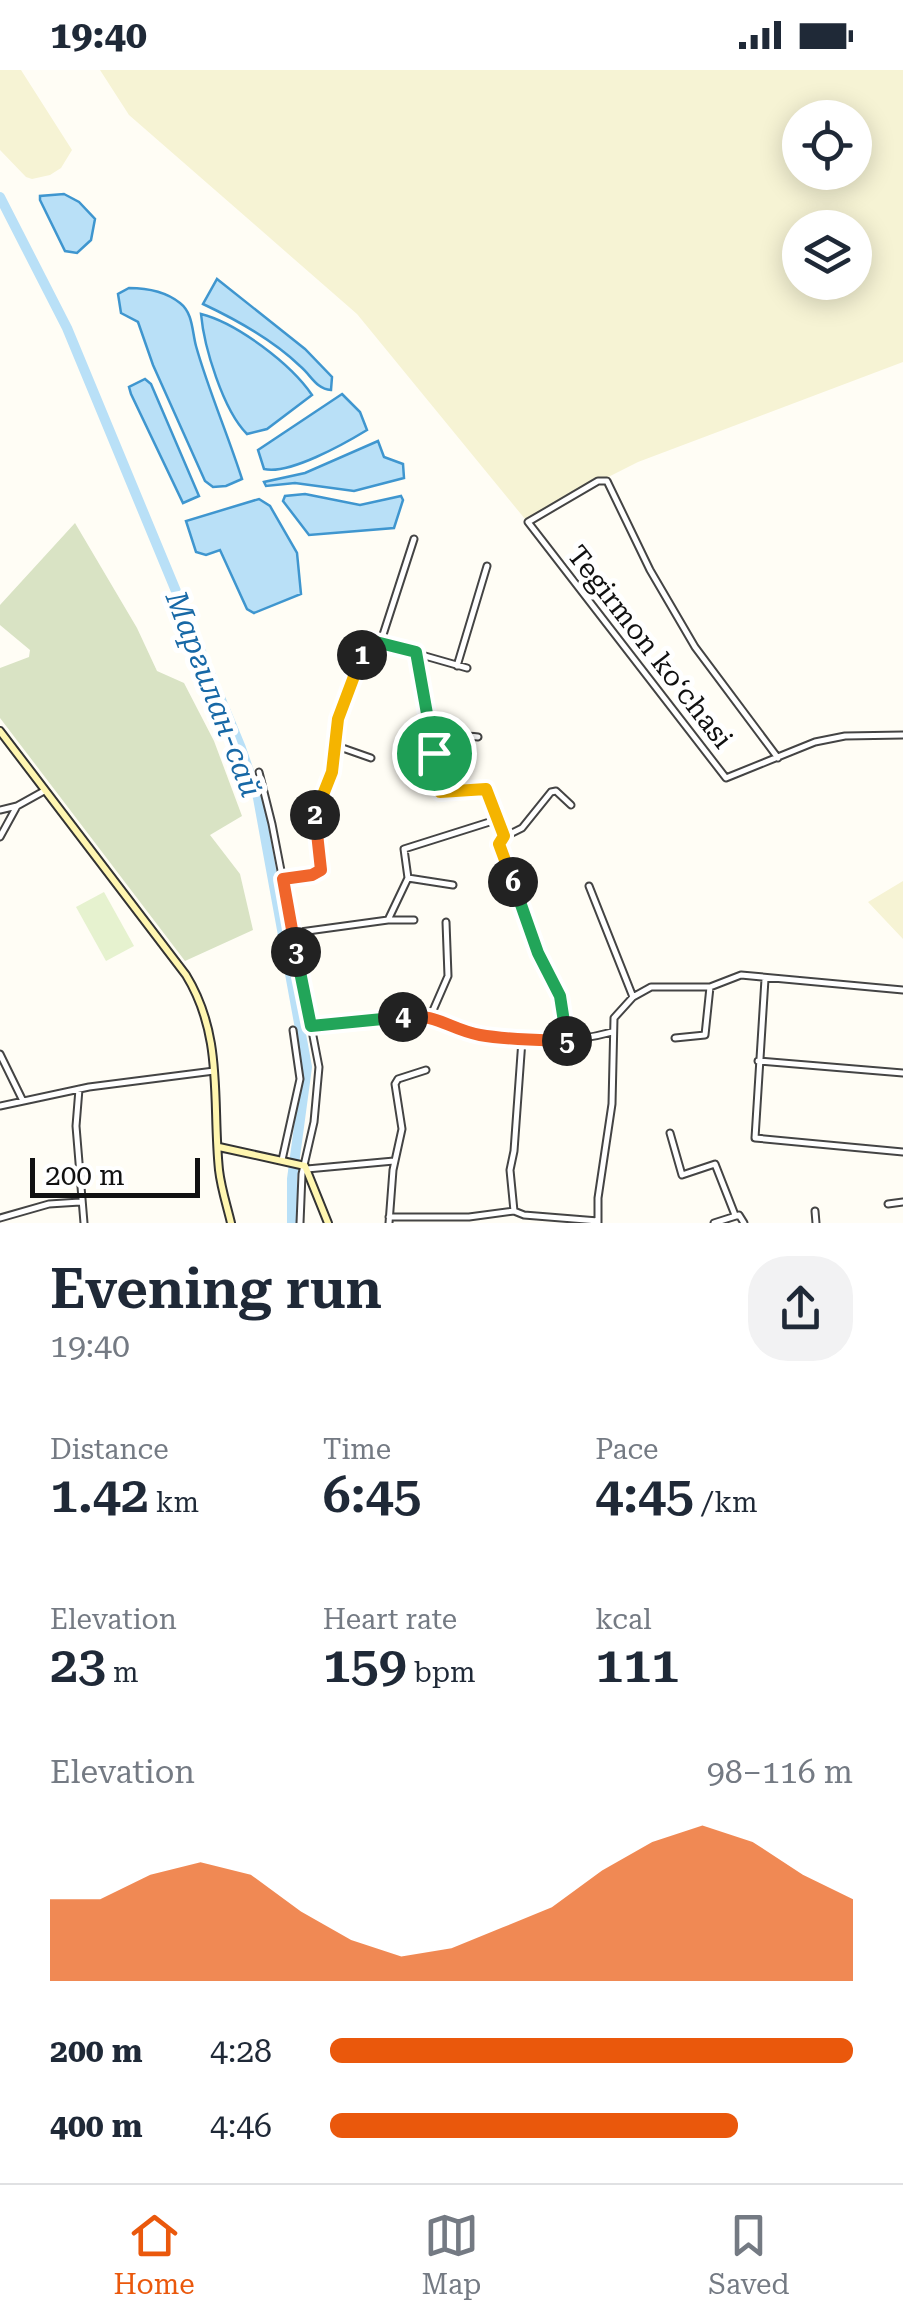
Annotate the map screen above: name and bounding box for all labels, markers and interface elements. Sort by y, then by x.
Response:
text: 19:40 [50,13,147,57]
map controls [782,100,872,300]
button: locate [782,100,872,190]
button: layers [782,210,872,300]
street label: Tegirmon koʻchasi [561,539,739,755]
water label: Маргилан-сай [158,585,269,802]
pin: 1 [337,630,387,680]
text: 1 [354,638,370,671]
pin [392,711,477,796]
icon: arrive [407,726,462,781]
pin: 2 [290,790,340,840]
text: 2 [307,798,323,831]
pin: 6 [488,857,538,907]
text: 6 [505,865,521,898]
pin: 3 [271,927,321,977]
text: 3 [288,935,304,968]
pin: 4 [378,992,428,1042]
text: 4 [395,1000,411,1033]
pin: 5 [542,1016,592,1066]
text: 5 [559,1024,575,1057]
scale bar [30,1153,200,1198]
text: 200 m [45,1159,125,1192]
button: share [748,1256,853,1361]
text: Evening run [50,1257,382,1321]
text: 19:40 [50,1327,130,1365]
text: Distance [50,1433,169,1466]
text: Time [323,1433,391,1466]
text: Pace [595,1433,659,1466]
text: 1.42 [50,1466,149,1524]
text: 6:45 [323,1466,421,1524]
text: 4:45 [595,1466,694,1524]
text: km [149,1486,199,1519]
text: /km [694,1486,758,1519]
text: Elevation [50,1603,177,1636]
text: Heart rate [323,1603,457,1636]
text: kcal [595,1603,652,1636]
text: 23 [50,1636,106,1694]
text: 159 [323,1636,407,1694]
text: 111 [595,1636,679,1694]
text: m [106,1656,139,1689]
text: bpm [407,1656,476,1689]
text: Elevation [50,1753,195,1791]
text: 98–116 m [707,1753,853,1791]
text: 200 m [50,2032,143,2070]
text: 4:28 [210,2032,272,2070]
text: 400 m [50,2107,143,2145]
text: 4:46 [210,2107,272,2145]
tab: Home [113,2208,195,2301]
tab: Map [422,2208,481,2301]
tab: Saved [708,2208,790,2301]

